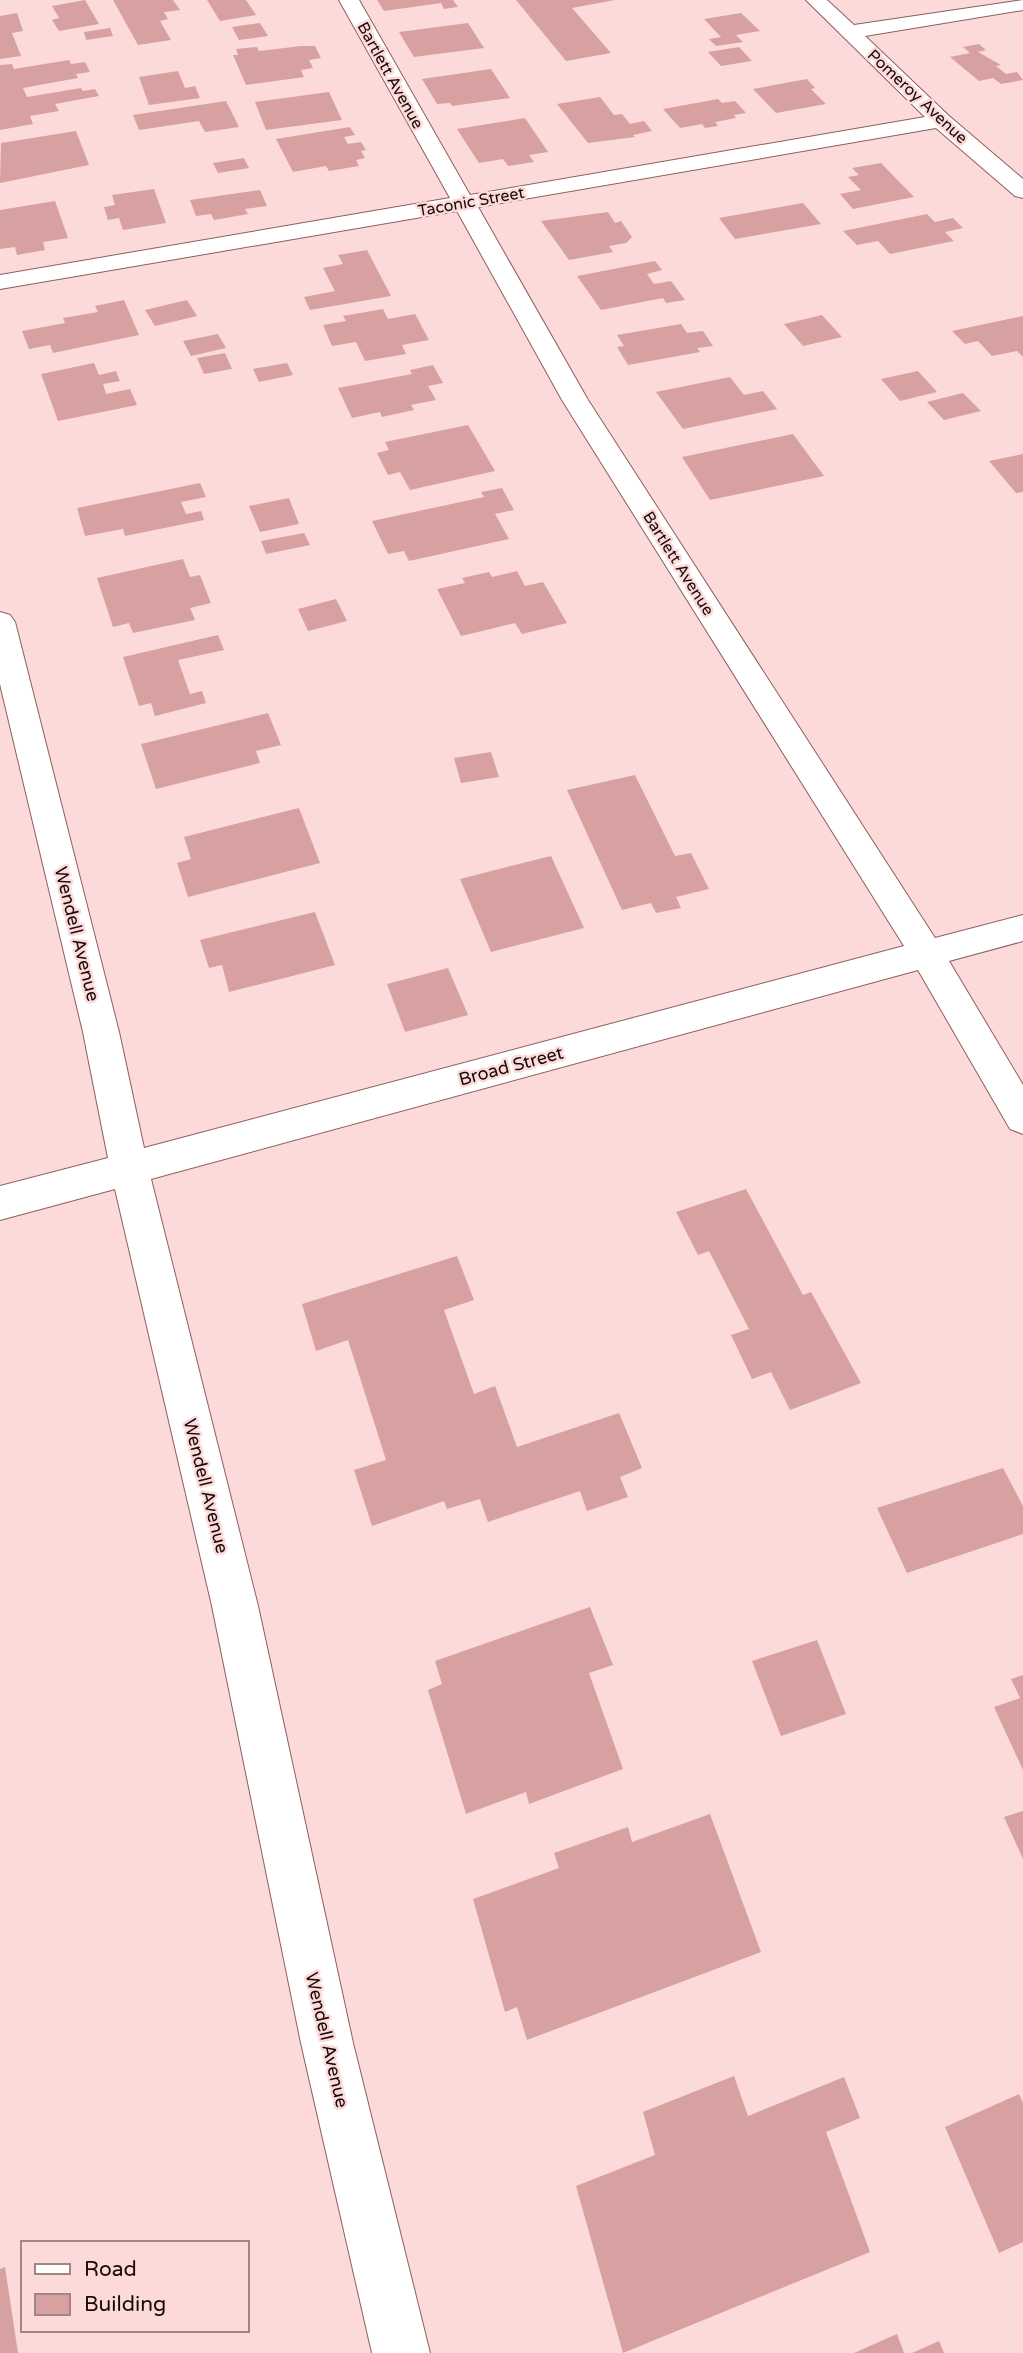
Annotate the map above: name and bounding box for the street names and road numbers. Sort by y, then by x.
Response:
street label: Bartlett Avenue [353,19,428,132]
street label: Pomeroy Avenue [863,45,972,148]
street label: Taconic Street [416,183,526,221]
street label: Bartlett Avenue [638,508,718,619]
street label: Wendell Avenue [50,864,104,1004]
street label: Broad Street [456,1041,566,1091]
street label: Wendell Avenue [179,1416,233,1556]
street label: Wendell Avenue [301,1970,353,2110]

